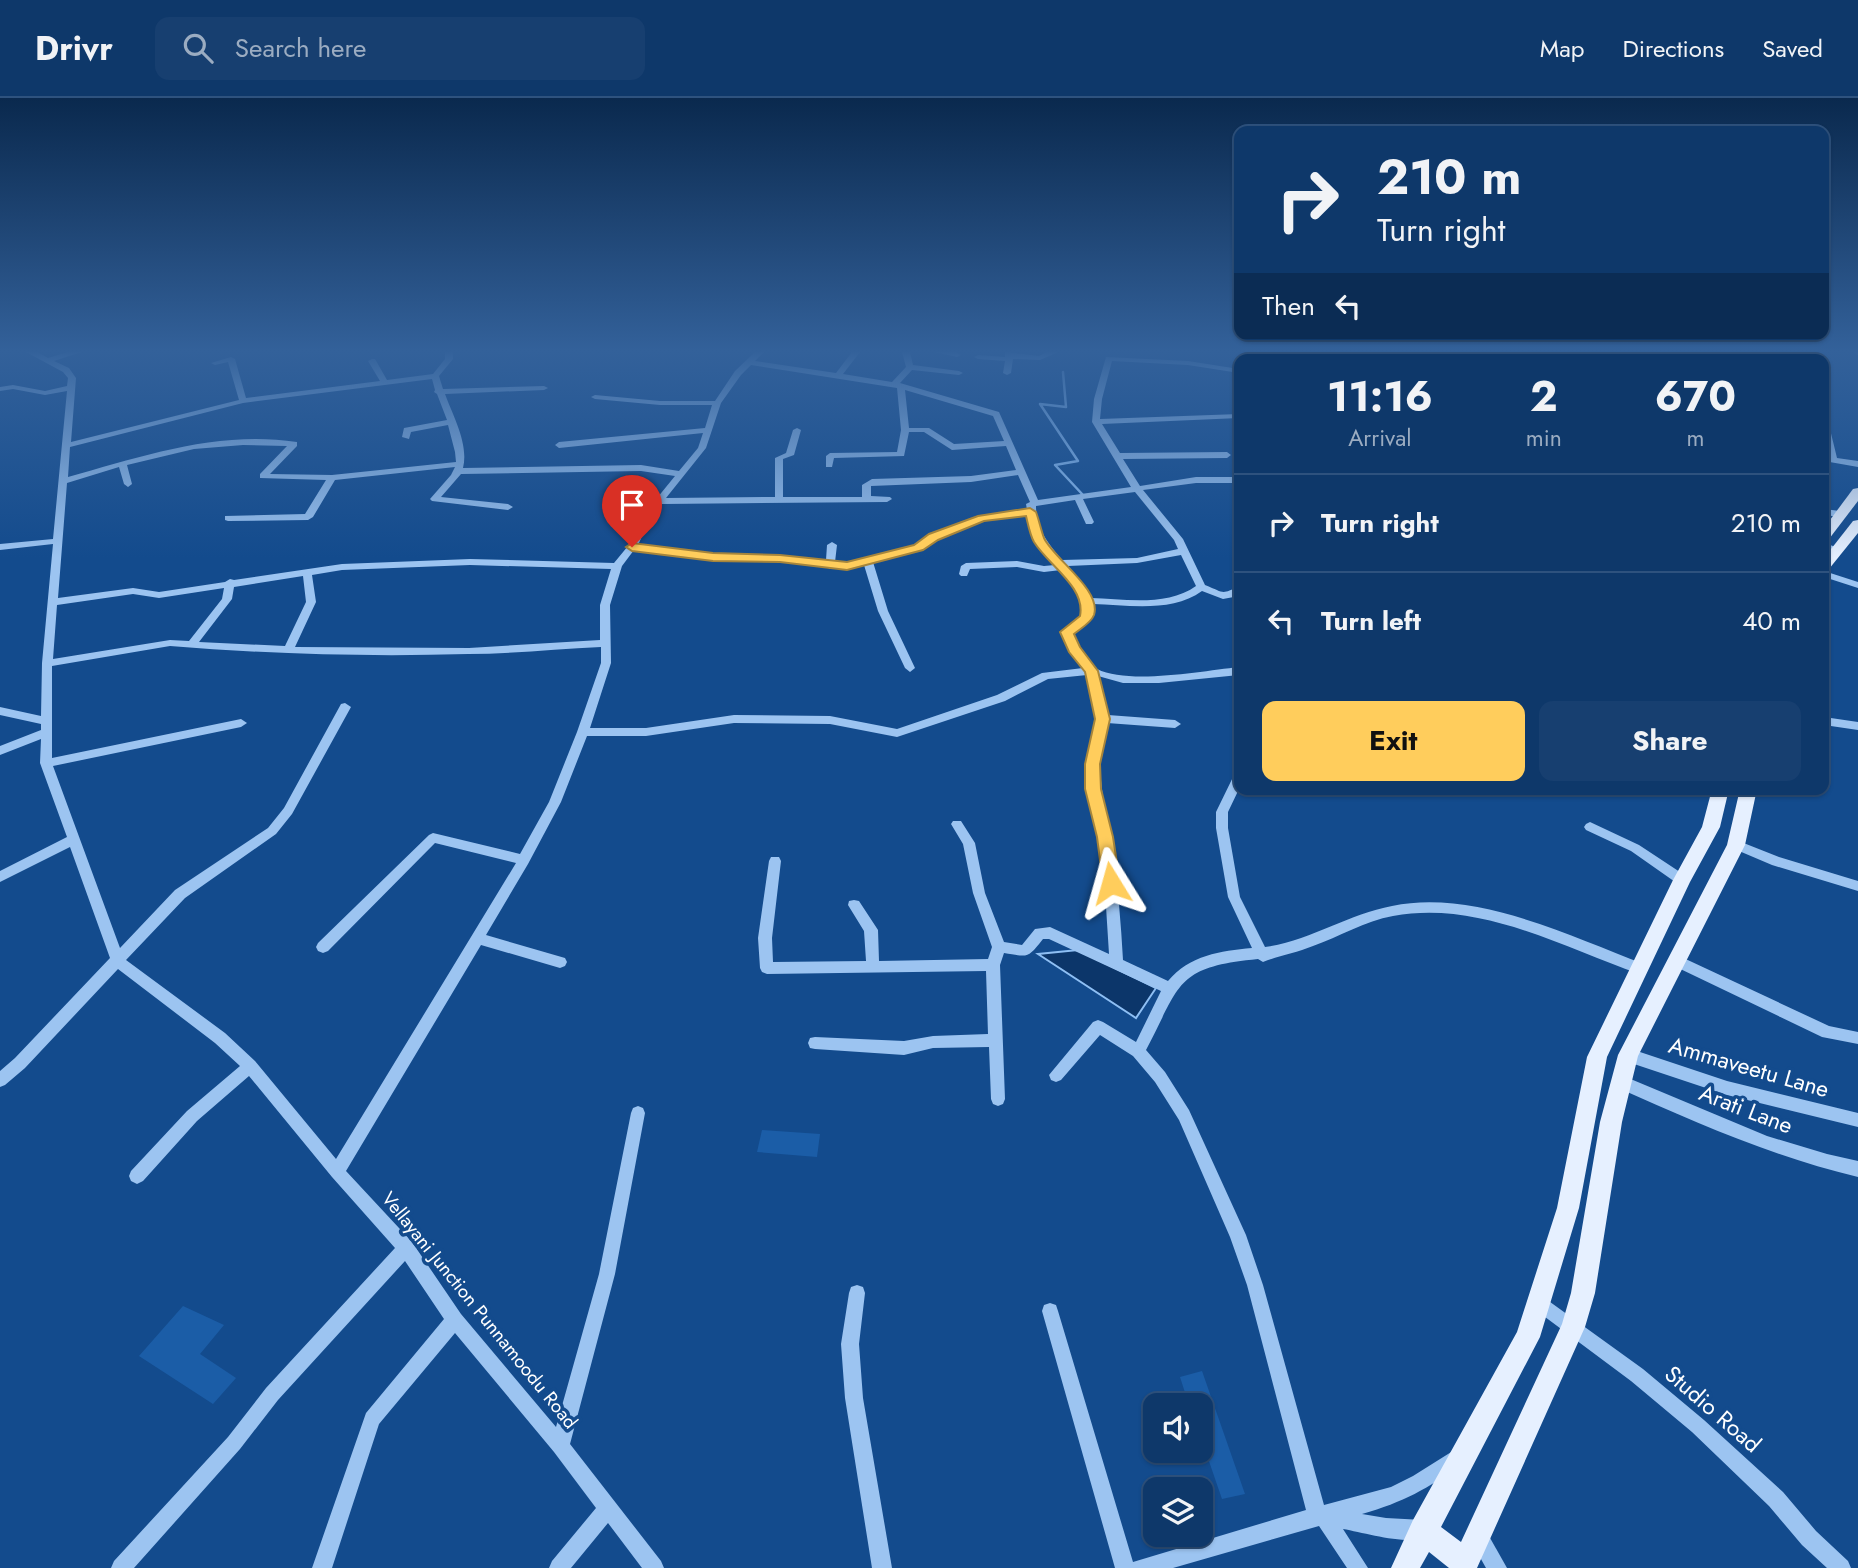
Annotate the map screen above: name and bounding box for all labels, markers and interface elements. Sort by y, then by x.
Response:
search box [155,17,645,80]
text: Drivr [35,25,113,72]
icon: search [179,29,217,67]
text: Search here [235,29,366,67]
text: Map [1540,31,1585,66]
text: Directions [1623,31,1724,66]
text: Saved [1762,31,1823,66]
text: 210 m [1377,142,1521,212]
icon: right [1262,154,1353,245]
text: Turn right [1377,207,1506,253]
text: Then [1262,287,1315,325]
icon: left [1329,287,1367,325]
text: 11:16 [1327,366,1433,427]
text: 2 [1530,366,1558,427]
text: 670 [1655,366,1736,427]
text: Arrival [1348,421,1412,455]
text: min [1526,421,1562,455]
text: m [1686,421,1704,455]
pin [602,475,662,547]
icon: arrive [613,486,651,524]
icon: right [1262,504,1300,542]
text: Turn right [1321,504,1439,542]
text: 210 m [1731,504,1801,542]
icon: left [1262,602,1300,640]
text: Turn left [1321,602,1421,640]
text: 40 m [1742,602,1801,640]
button: Exit [1262,701,1525,781]
button: Share [1539,701,1801,781]
position arrow [1074,846,1148,920]
street label: Ammaveetu Lane [1665,1028,1833,1106]
street label: Arati Lane [1694,1076,1798,1142]
street label: Vellayani Junction Punnamoodu Road [375,1186,584,1435]
street label: Studio Road [1657,1357,1769,1461]
map controls [1143,1393,1213,1547]
button: sound [1143,1393,1213,1463]
button: layers [1143,1477,1213,1547]

